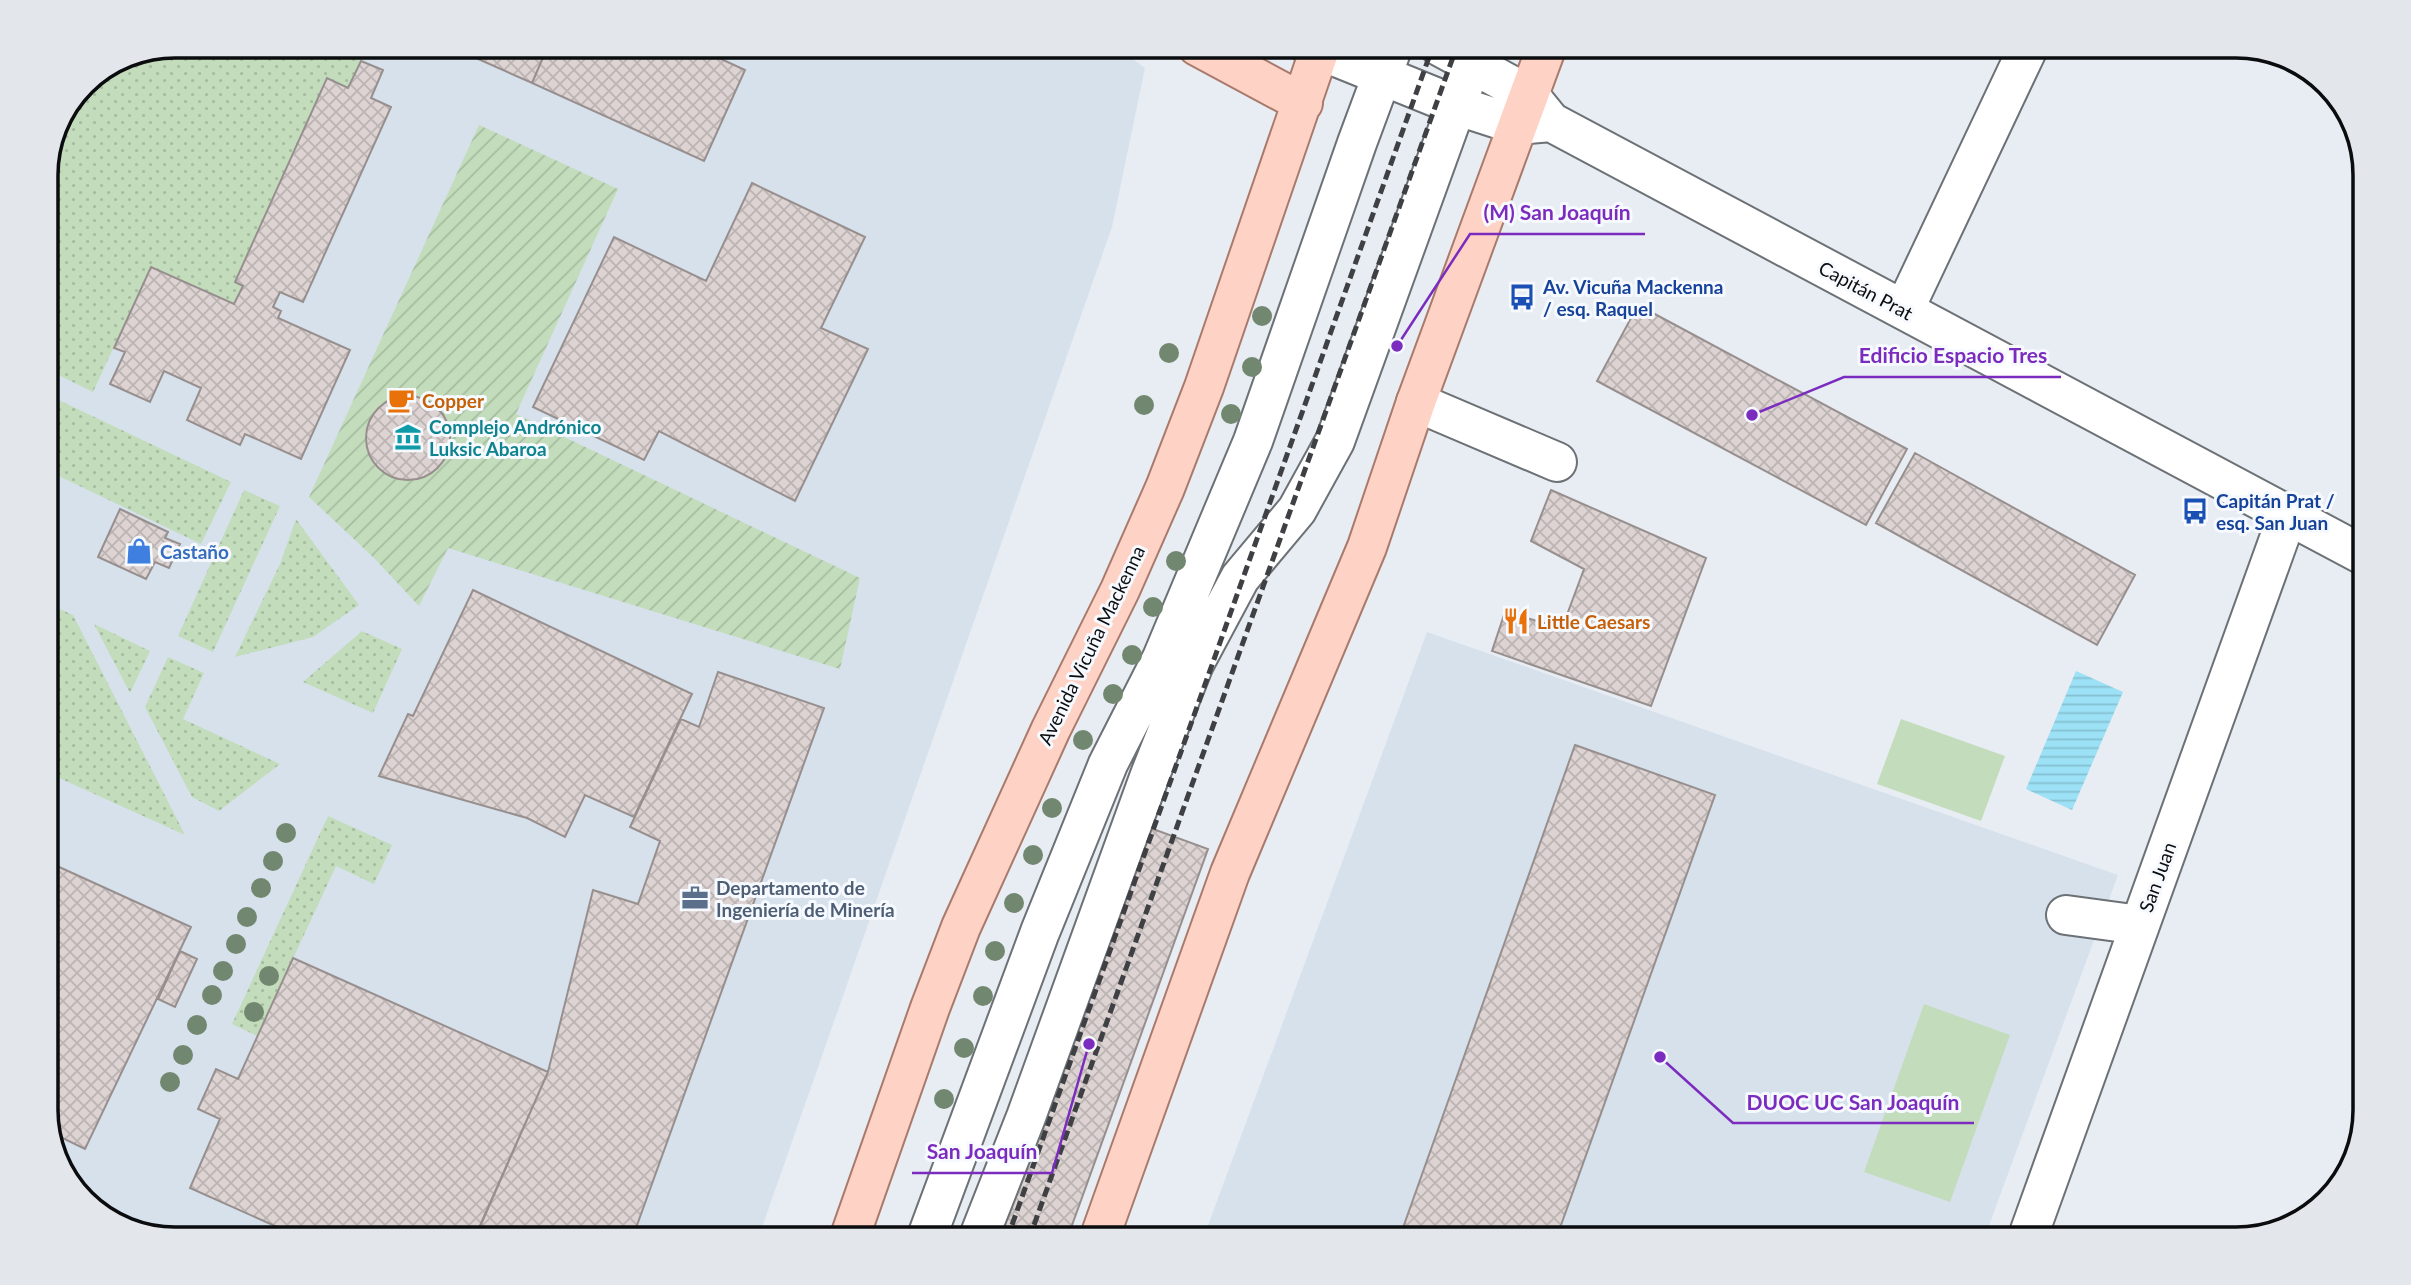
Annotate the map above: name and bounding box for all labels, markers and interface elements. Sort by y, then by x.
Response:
callout: (M) San Joaquín [1470,192,1645,234]
text: (M) San Joaquín [1483,199,1631,224]
street label: Capitán Prat [1815,256,1917,324]
place label: Av. Vicuña Mackenna / esq. Raquel [1542,275,1723,320]
bus stop icon: Av. Vicuña Mackenna / esq. Raquel [1507,282,1537,312]
callout: Edificio Espacio Tres [1844,335,2061,377]
text: Edificio Espacio Tres [1859,342,2047,367]
cafe icon: Copper [386,385,416,415]
place label: Copper [422,389,485,412]
place label: Complejo Andrónico Luksic Abaroa [429,415,602,460]
museum icon: Complejo Andrónico Luksic Abaroa [393,422,423,452]
place label: Capitán Prat / esq. San Juan [2216,489,2335,534]
bus stop icon: Capitán Prat / esq. San Juan [2180,496,2210,526]
shop icon: Castaño [124,536,154,566]
place label: Castaño [160,540,229,563]
street label: Avenida Vicuña Mackenna [1033,542,1149,748]
restaurant icon: Little Caesars [1501,606,1531,636]
place label: Little Caesars [1537,610,1650,633]
street label: San Juan [2134,839,2180,915]
place label: Departamento de Ingeniería de Minería [716,876,895,921]
office icon: Departamento de Ingeniería de Minería [680,883,710,913]
callout: DUOC UC San Joaquín [1733,1081,1974,1123]
text: DUOC UC San Joaquín [1747,1089,1959,1114]
callout: San Joaquín [912,1131,1052,1173]
text: San Joaquín [927,1138,1037,1163]

